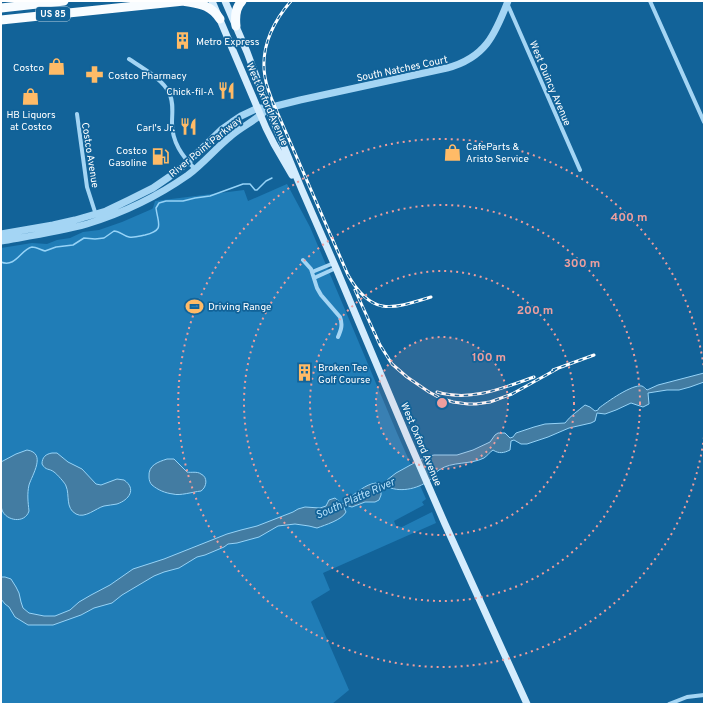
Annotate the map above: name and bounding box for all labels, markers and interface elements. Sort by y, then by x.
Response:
road number: US 85 [36,7,70,21]
building icon: Metro Express [173,31,193,51]
place label: Metro Express [196,36,260,49]
street label: West Quincy Avenue [526,39,573,128]
street label: South Natches Court [356,53,449,85]
shop icon: Costco [47,57,67,77]
street label: West Oxford Avenue [242,61,291,148]
place label: Costco [13,62,44,75]
pharmacy icon: Costco Pharmacy [85,65,105,85]
place label: Costco Pharmacy [108,70,187,83]
restaurant icon: Chick-fil-A [217,81,237,101]
place label: Chick-fil-A [166,86,214,99]
shop icon: HB Liquors at Costco [21,87,41,107]
place label: HB Liquors at Costco [6,109,56,134]
street label: River Point Parkway [167,114,245,181]
restaurant icon: Carl's Jr. [178,117,198,137]
street label: Costco Avenue [78,121,101,189]
place label: Carl's Jr. [136,122,175,135]
place label: CafeParts & Aristo Service [466,141,529,166]
shop icon: CafeParts & Aristo Service [443,142,463,162]
place label: Costco Gasoline [108,145,147,170]
fuel station icon: Costco Gasoline [150,146,170,166]
text: 400 m [610,210,648,226]
text: 300 m [564,256,600,272]
sports icon: Driving Range [185,296,205,316]
place label: Driving Range [208,301,271,314]
text: 200 m [517,303,553,319]
text: 100 m [472,350,506,366]
place label: Broken Tee Golf Course [318,362,370,387]
building icon: Broken Tee Golf Course [295,363,315,383]
centre of rings [435,396,449,410]
street label: West Oxford Avenue [397,401,444,488]
water label: South Platte River [314,475,398,523]

